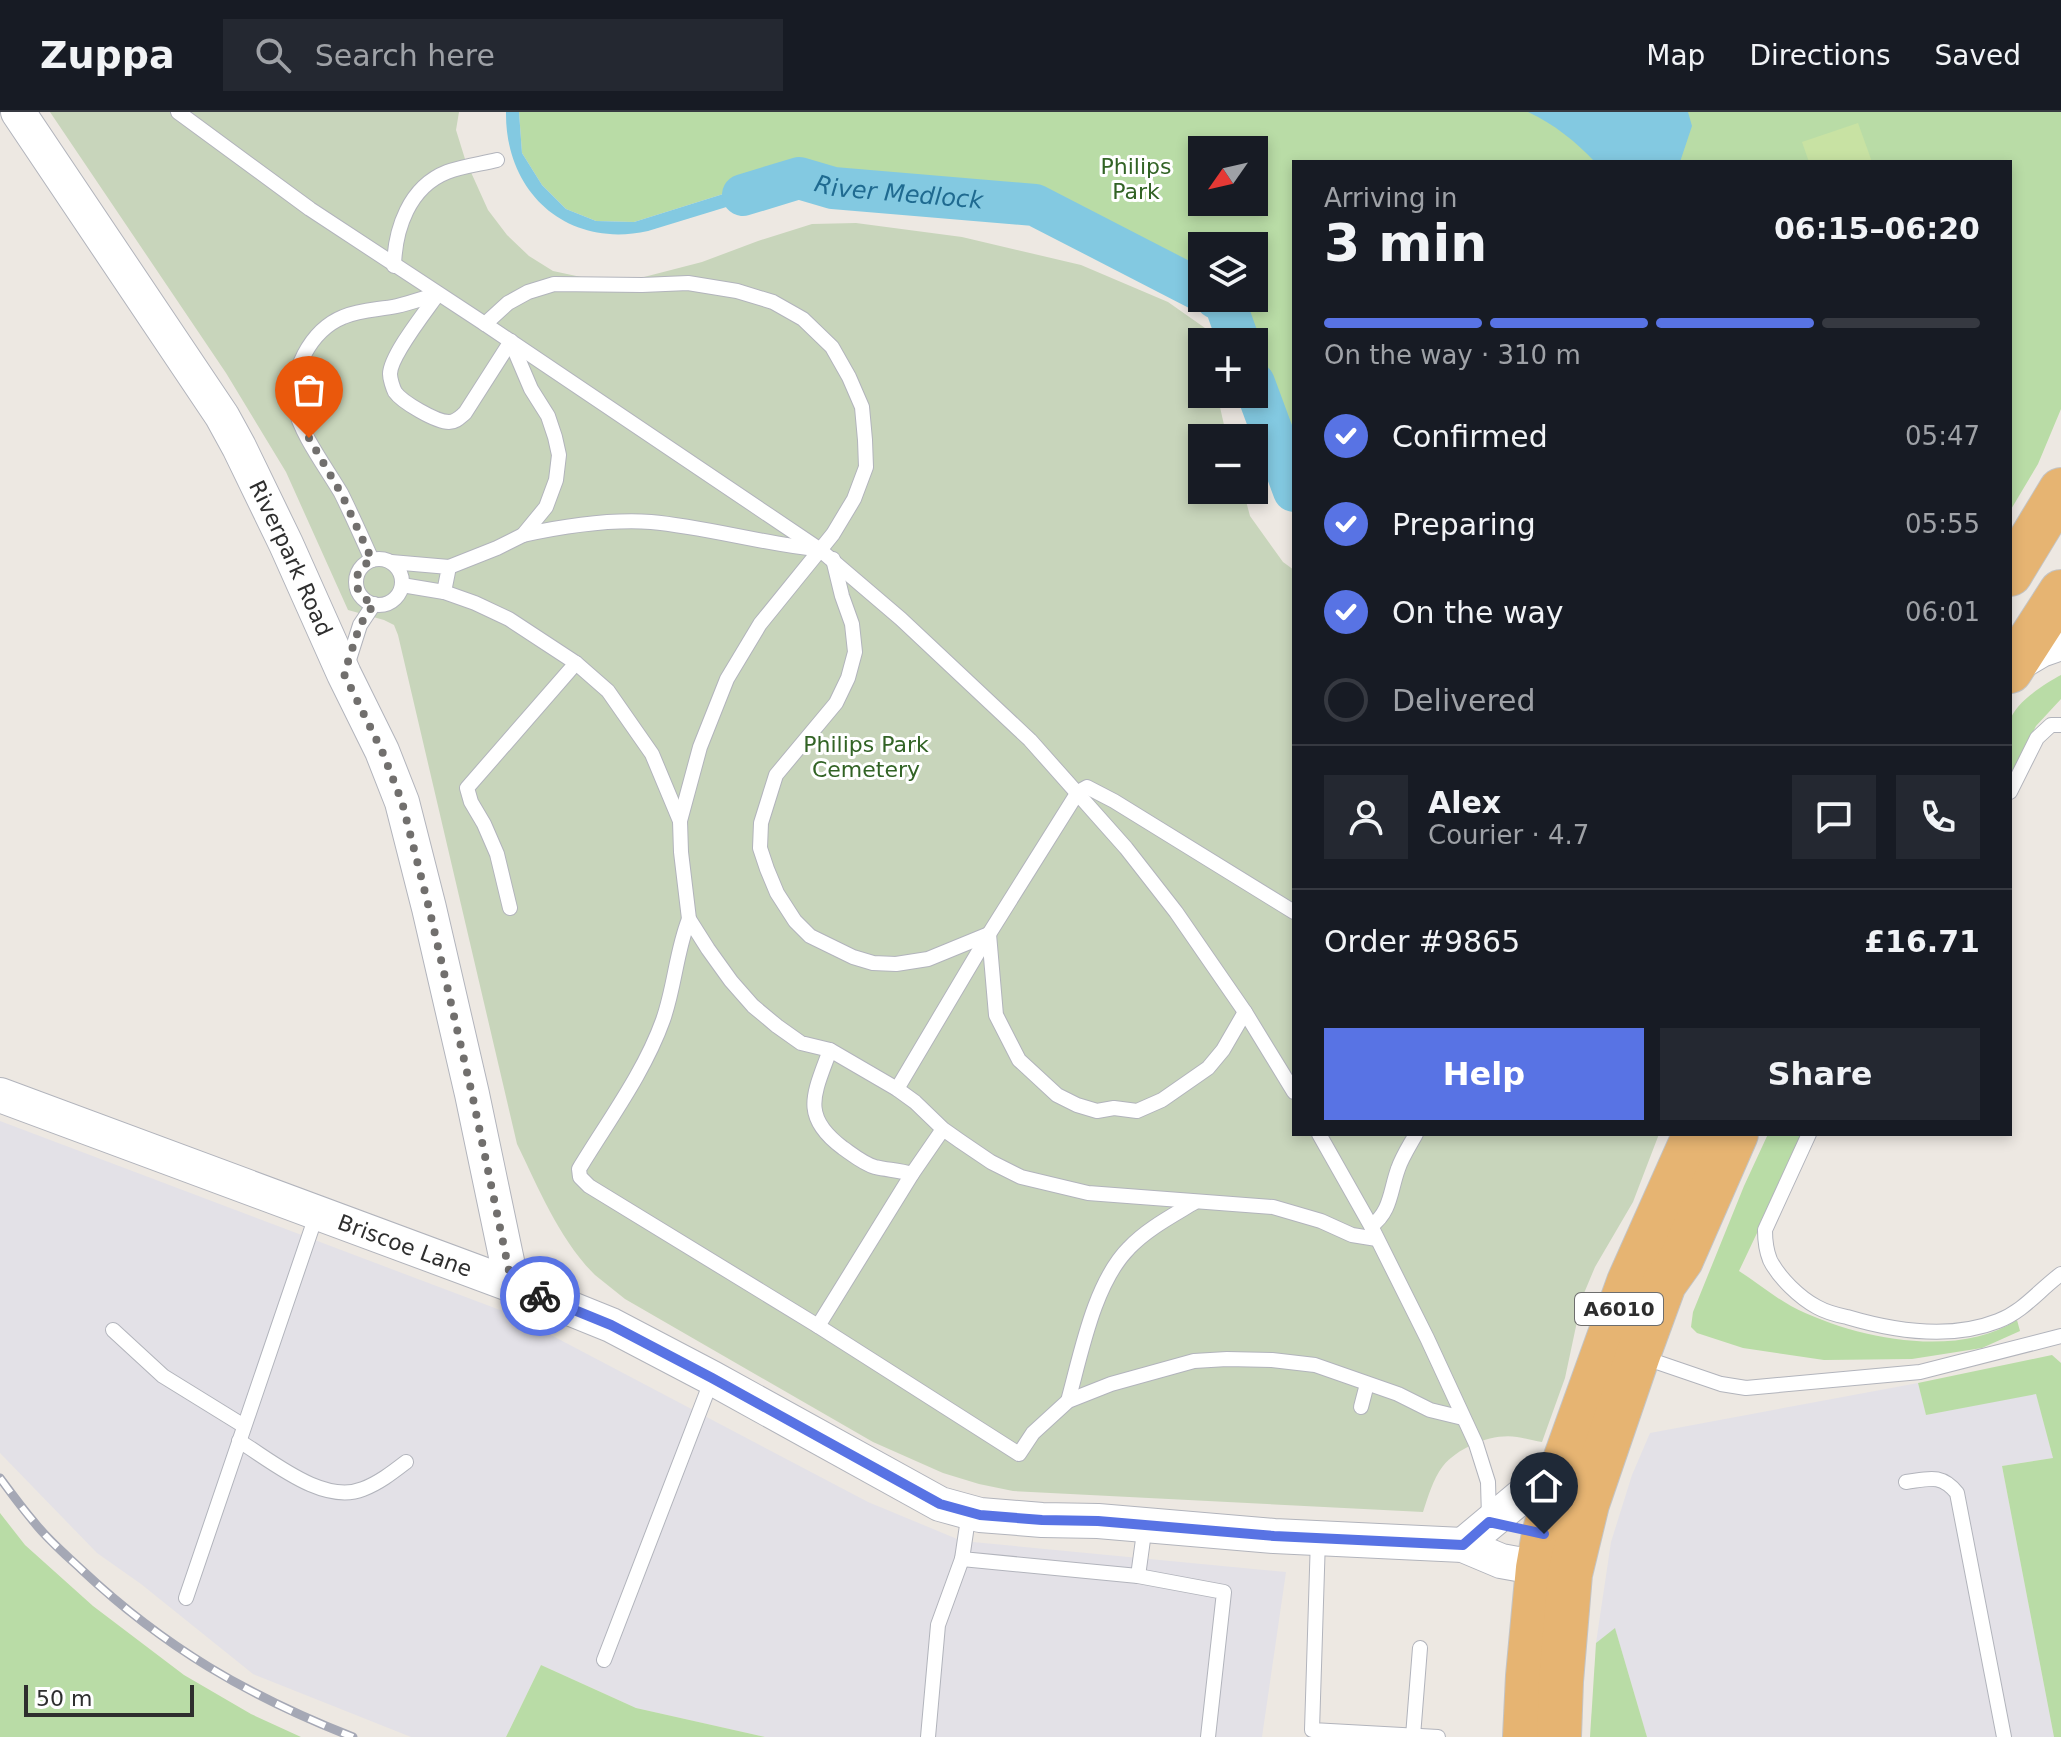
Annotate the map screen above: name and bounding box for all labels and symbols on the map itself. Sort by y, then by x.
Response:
north arrow [1188,136,1268,216]
park label: Philips Park [1101,154,1171,204]
water label: River Medlock [811,169,985,215]
pin [275,356,343,438]
street label: Riverpark Road [244,476,337,640]
park label: Philips Park Cemetery [803,732,929,782]
street label: Briscoe Lane [334,1210,475,1282]
courier [500,1256,580,1336]
road number: A6010 [1575,1293,1663,1325]
pin [1510,1452,1578,1534]
scale bar [24,1681,194,1717]

